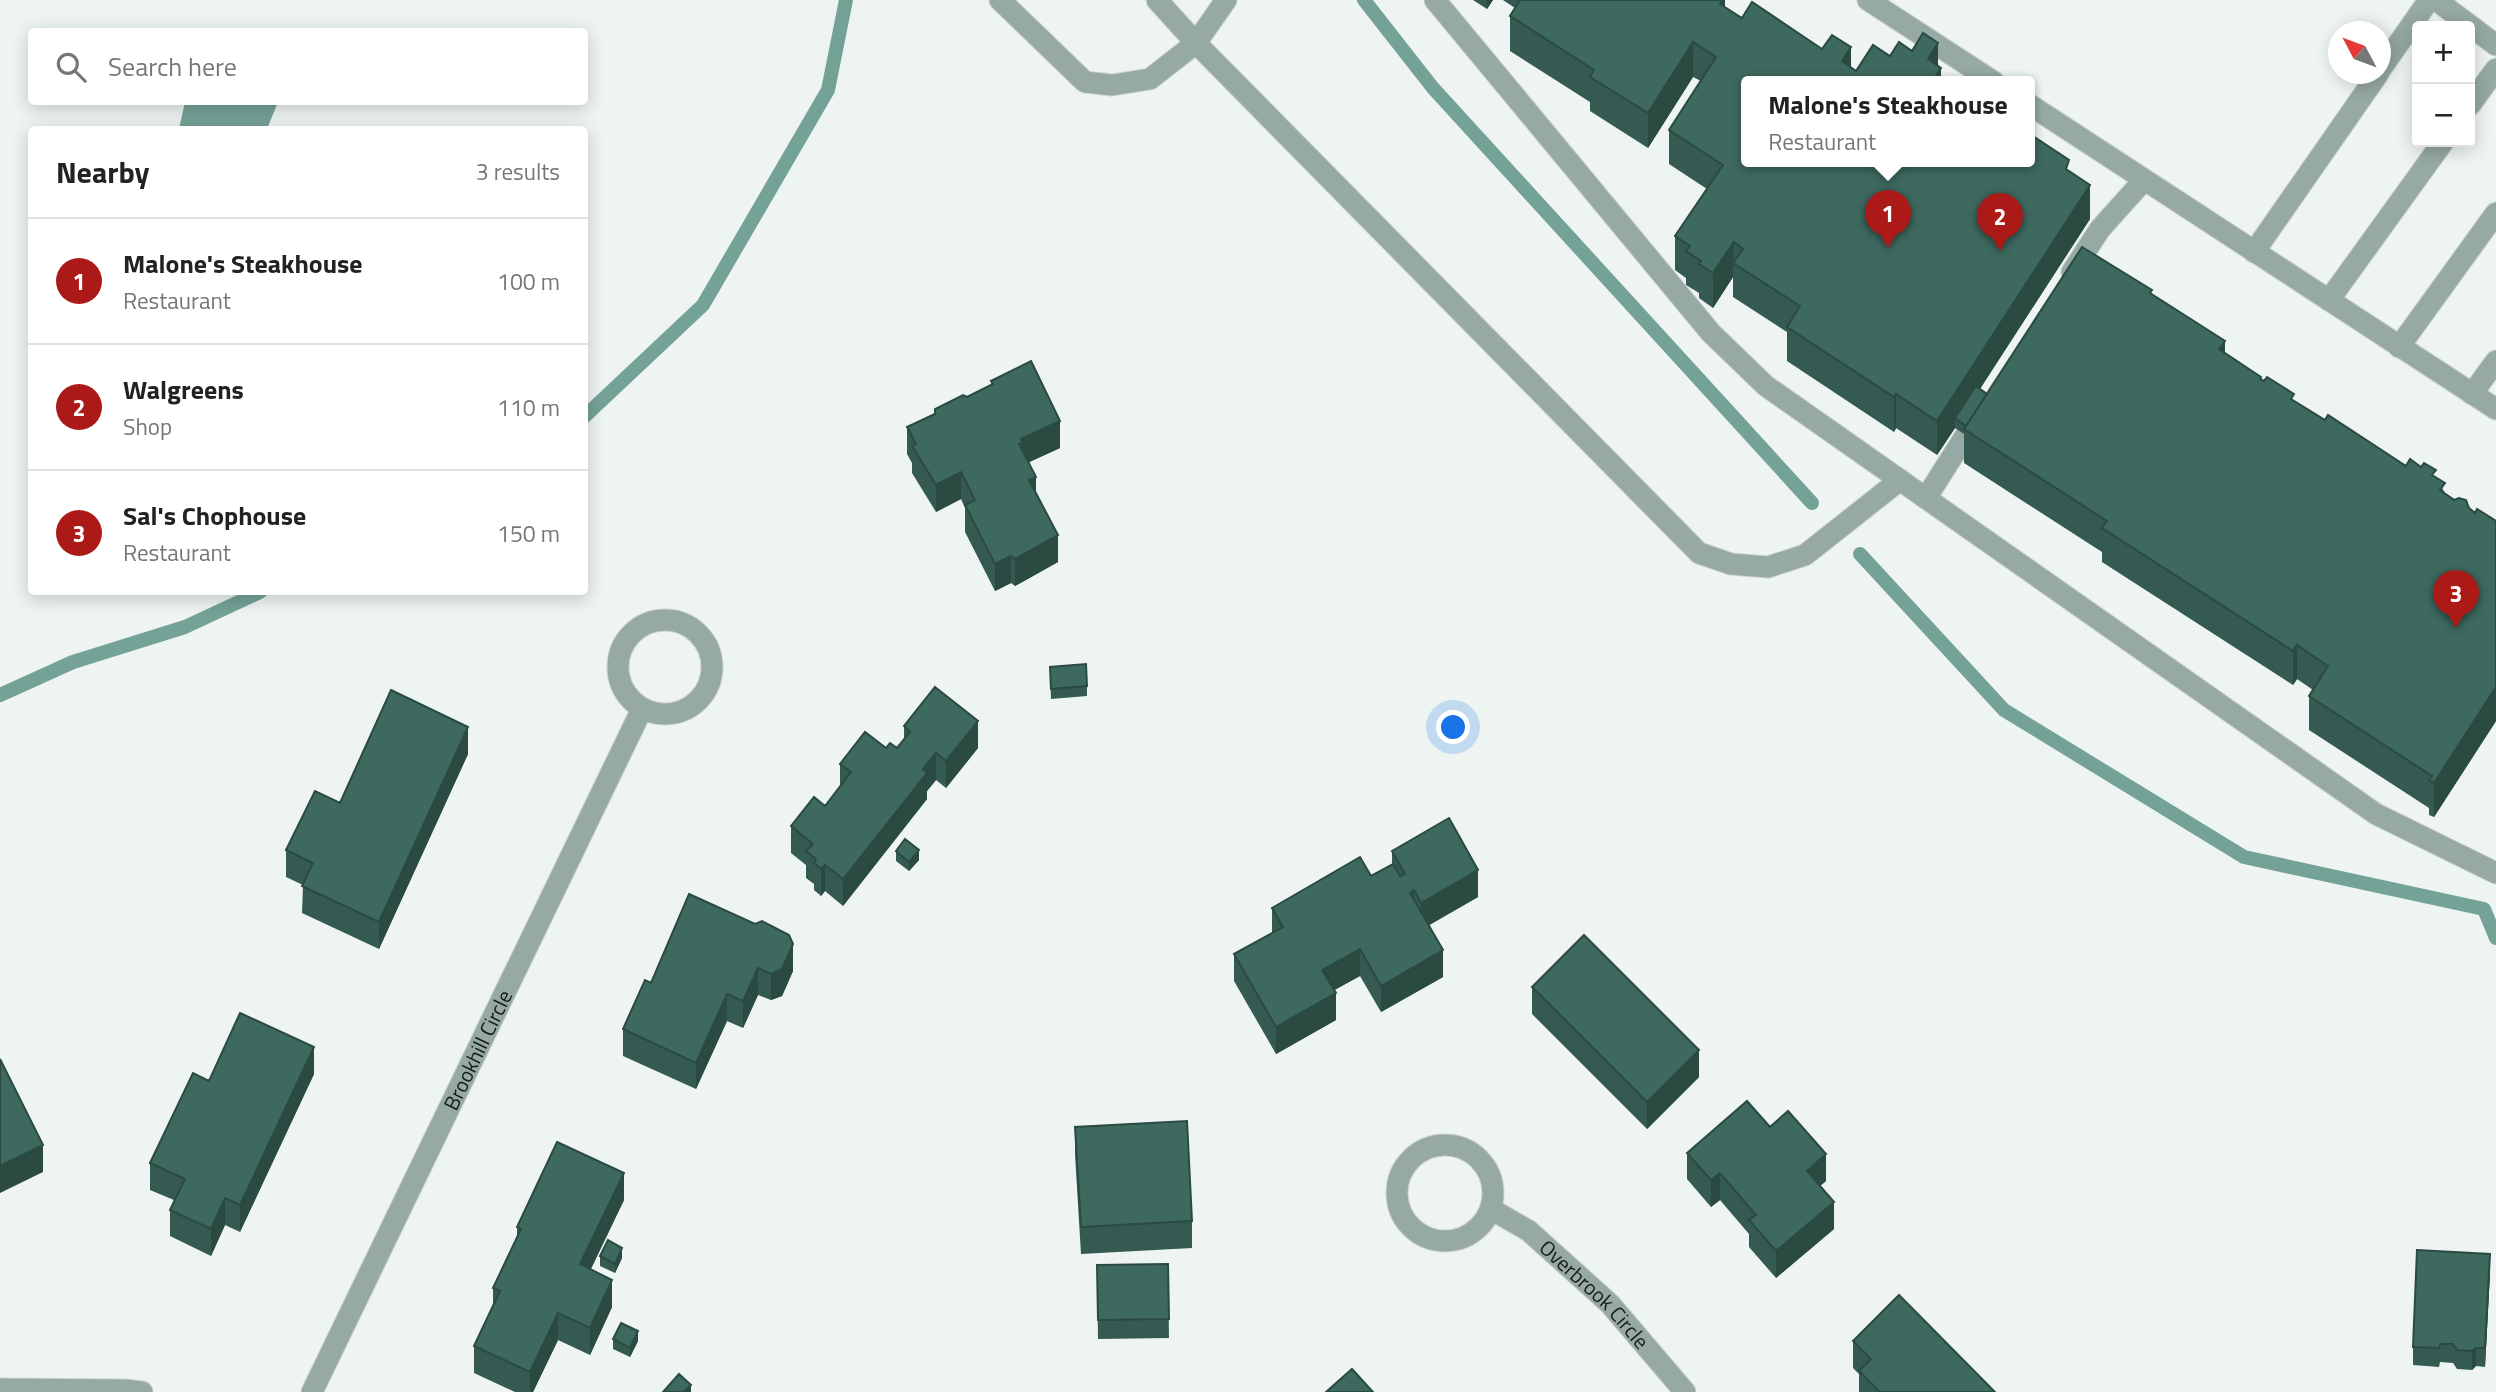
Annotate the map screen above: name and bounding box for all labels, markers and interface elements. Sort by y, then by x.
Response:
north arrow [2328,21,2391,84]
map controls [2412,21,2475,147]
button: + [2412,21,2475,84]
search box [28,28,588,105]
text: Search here [108,47,237,86]
icon: search [52,48,90,86]
popup [1741,76,2035,167]
button: − [2412,84,2475,147]
text: Malone's Steakhouse [1768,85,2008,124]
text: Restaurant [1768,124,1876,159]
text: Nearby [56,149,149,195]
text: 3 results [476,154,560,189]
pin: 1 [1865,190,1911,248]
pin: 2 [1977,193,2023,251]
text: Malone's Steakhouse [123,244,363,283]
text: 1 [73,264,85,299]
text: 100 m [497,264,560,299]
text: Restaurant [123,283,231,318]
text: Walgreens [123,370,244,409]
text: 2 [73,390,85,425]
text: 110 m [497,390,560,425]
text: Shop [123,409,172,444]
text: Sal's Chophouse [123,496,306,535]
text: 3 [73,516,85,551]
text: 150 m [497,516,560,551]
text: Restaurant [123,535,231,570]
pin: 3 [2433,570,2479,628]
your location [1436,710,1470,744]
street label: Brookhill Circle [435,984,520,1115]
street label: Overbrook Circle [1532,1232,1657,1356]

